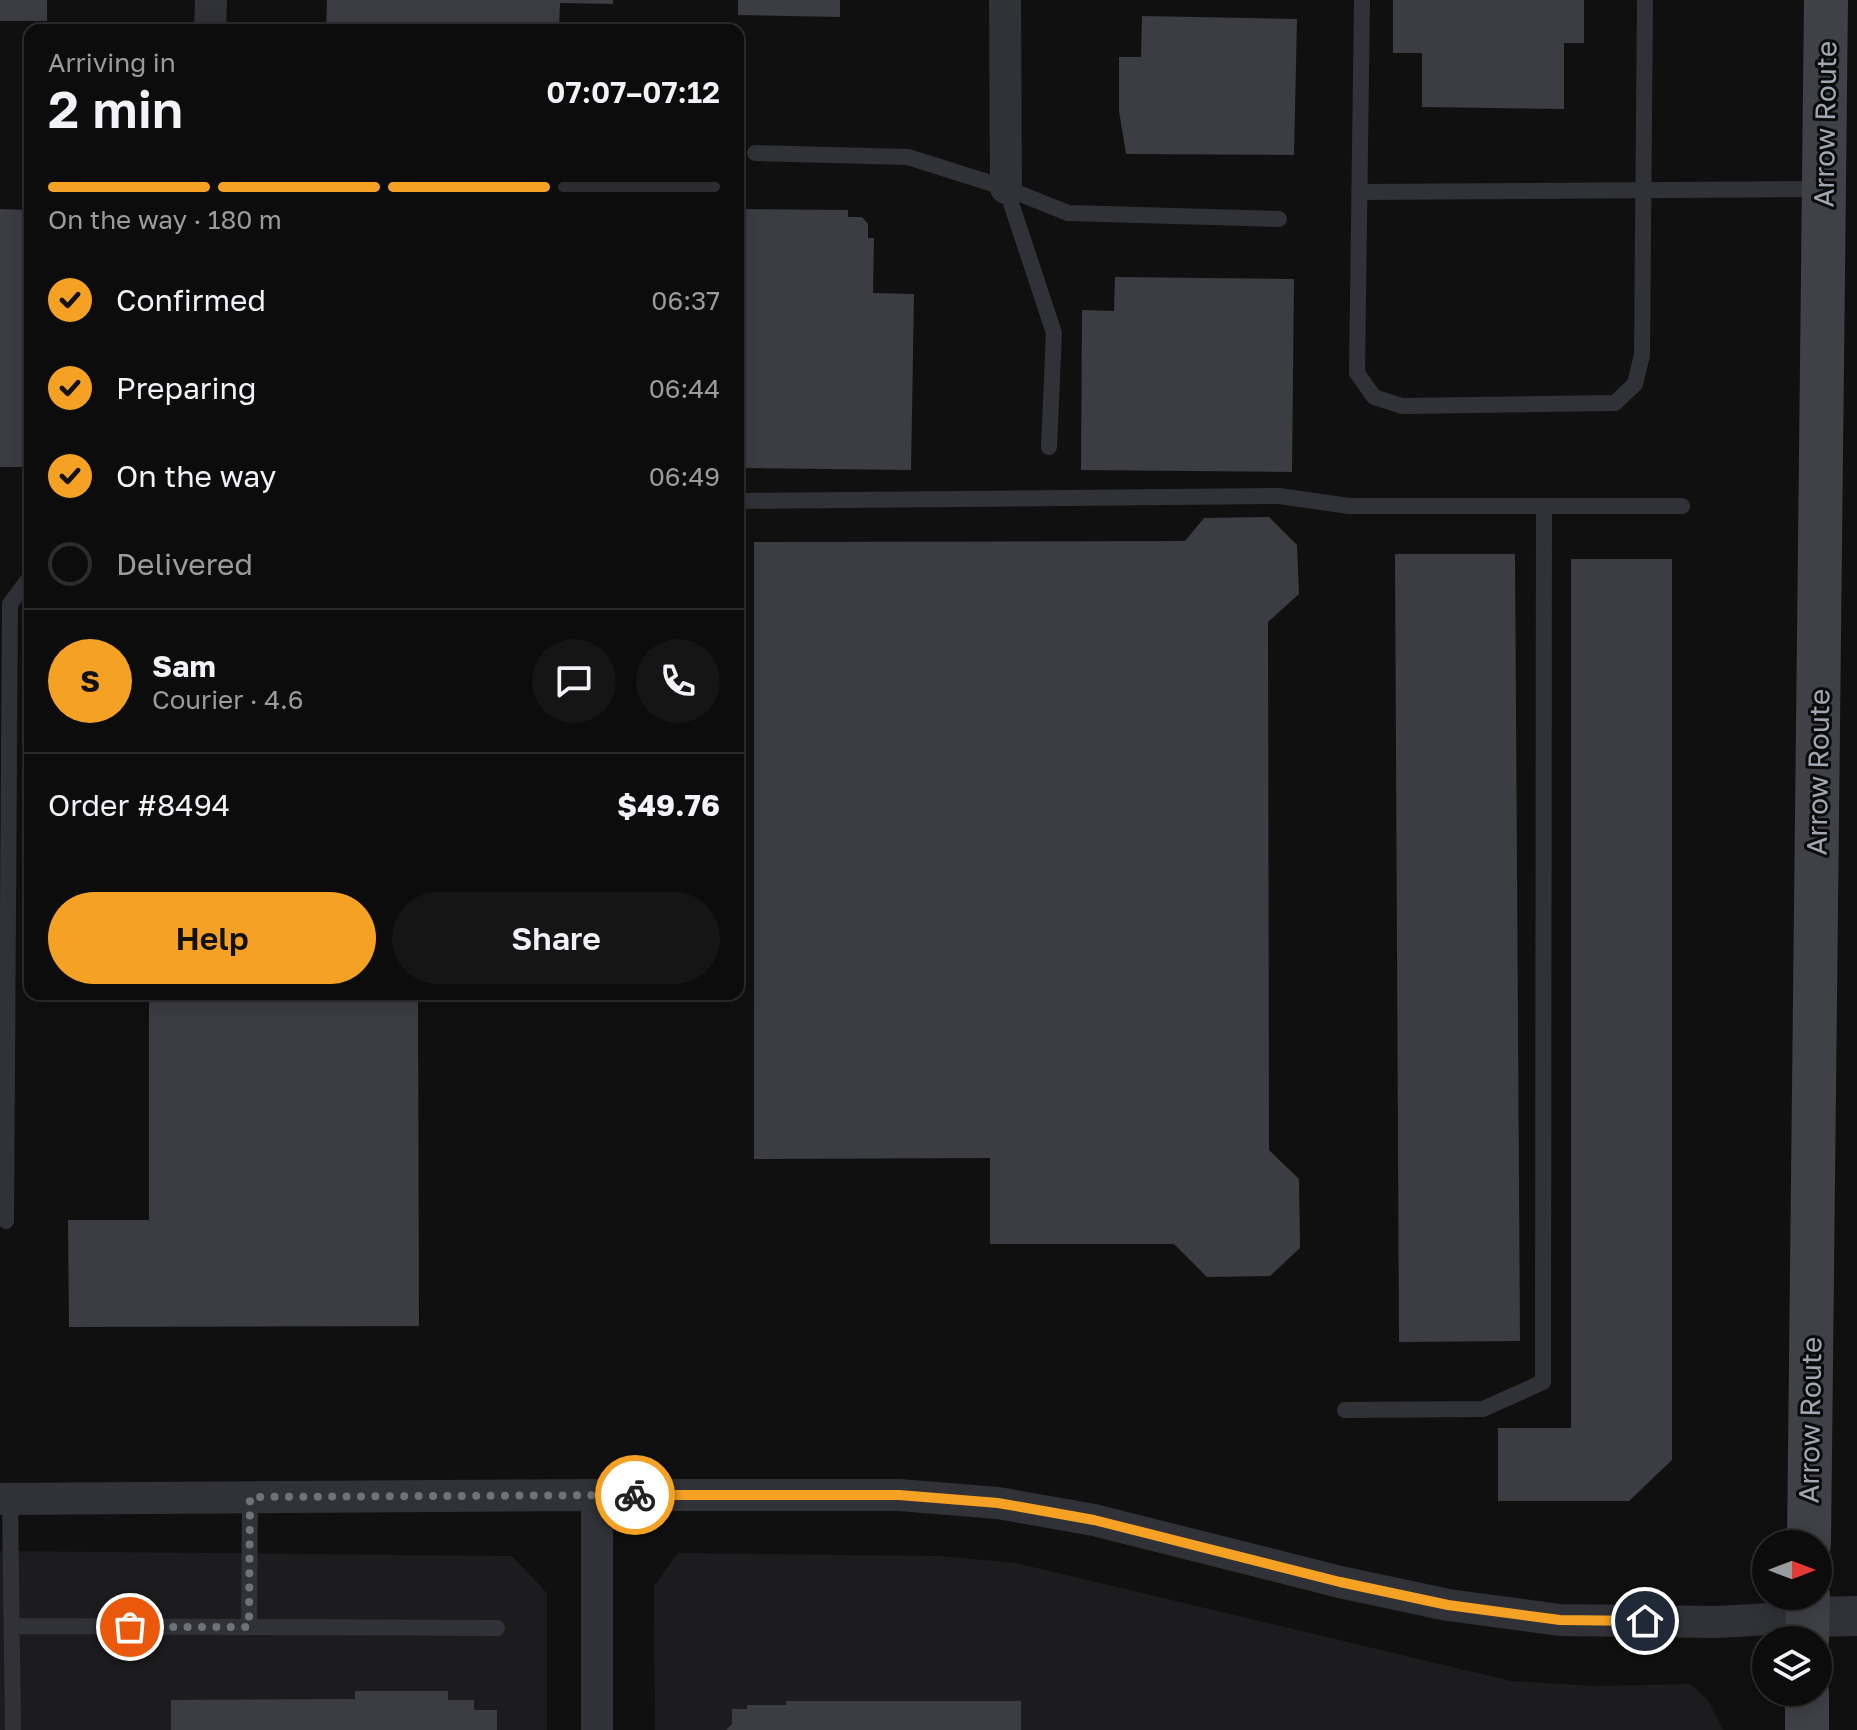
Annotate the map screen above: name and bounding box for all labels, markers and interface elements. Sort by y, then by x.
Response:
street label: Arrow Route [1807,40,1842,208]
text: Arriving in [48,47,176,78]
text: 07:07–07:12 [546,74,720,110]
text: 2 min [48,77,183,139]
text: On the way · 180 m [48,204,282,235]
icon: check [48,278,92,322]
text: Confirmed [116,282,266,318]
text: 06:37 [651,285,720,316]
icon: check [48,366,92,410]
text: Preparing [116,370,257,406]
text: 06:44 [649,373,720,404]
icon: check [48,454,92,498]
text: On the way [116,458,276,494]
text: 06:49 [649,461,720,492]
text: Delivered [116,546,253,582]
button: chat [532,639,616,723]
button: phone [636,639,720,723]
text: Sam [152,648,216,684]
text: S [80,663,100,699]
text: Courier · 4.6 [152,684,304,715]
street label: Arrow Route [1800,688,1835,856]
text: Order #8494 [48,787,230,823]
text: $49.76 [617,787,720,823]
button: Help [48,892,376,984]
button: Share [392,892,720,984]
street label: Arrow Route [1792,1336,1827,1504]
courier [595,1455,675,1535]
icon: bike [613,1473,657,1517]
north arrow [1752,1530,1832,1610]
map controls [1752,1530,1832,1706]
pin [1611,1587,1679,1655]
pin [96,1593,164,1661]
icon: home [1623,1599,1667,1643]
icon: bag [108,1605,152,1649]
button: layers [1752,1626,1832,1706]

